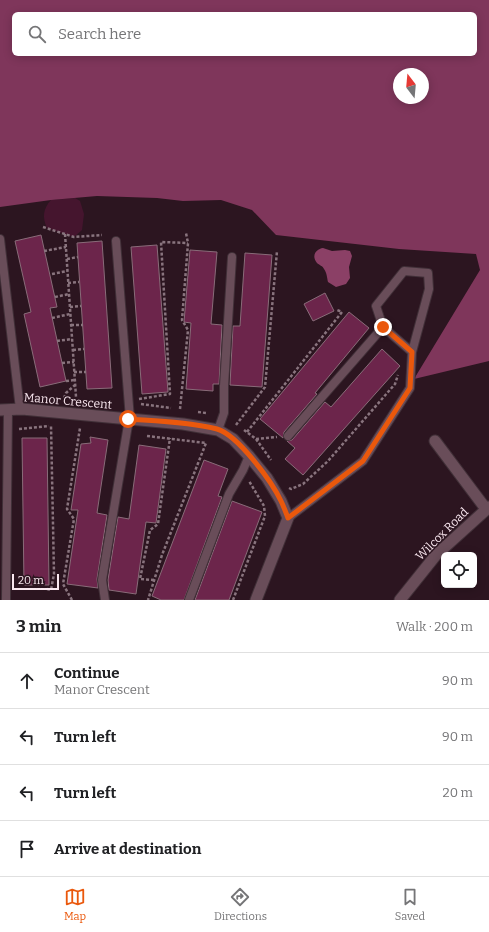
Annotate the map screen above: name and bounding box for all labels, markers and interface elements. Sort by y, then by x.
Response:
search box [12,12,477,56]
icon: search [26,23,48,45]
text: Search here [58,25,141,43]
north arrow [393,68,429,104]
route end [374,318,392,336]
street label: Manor Crescent [23,390,113,412]
route start [119,410,137,428]
street label: Wilcox Road [413,505,471,563]
map controls [441,552,477,588]
button: locate [441,552,477,588]
scale bar [12,572,59,591]
text: 20 m [18,574,44,587]
text: 3 min [16,616,61,637]
text: Walk · 200 m [396,619,473,634]
text: Continue [54,664,120,682]
icon: ahead [16,670,38,692]
text: 90 m [442,673,473,688]
text: Manor Crescent [54,682,150,697]
icon: left [16,726,38,748]
text: Turn left [54,728,116,746]
text: 90 m [442,729,473,744]
icon: left [16,782,38,804]
text: Turn left [54,784,116,802]
text: 20 m [443,785,473,800]
icon: arrive [16,838,38,860]
text: Arrive at destination [54,840,201,858]
tab: Map [64,886,86,923]
tab: Directions [214,886,267,923]
tab: Saved [395,886,425,923]

